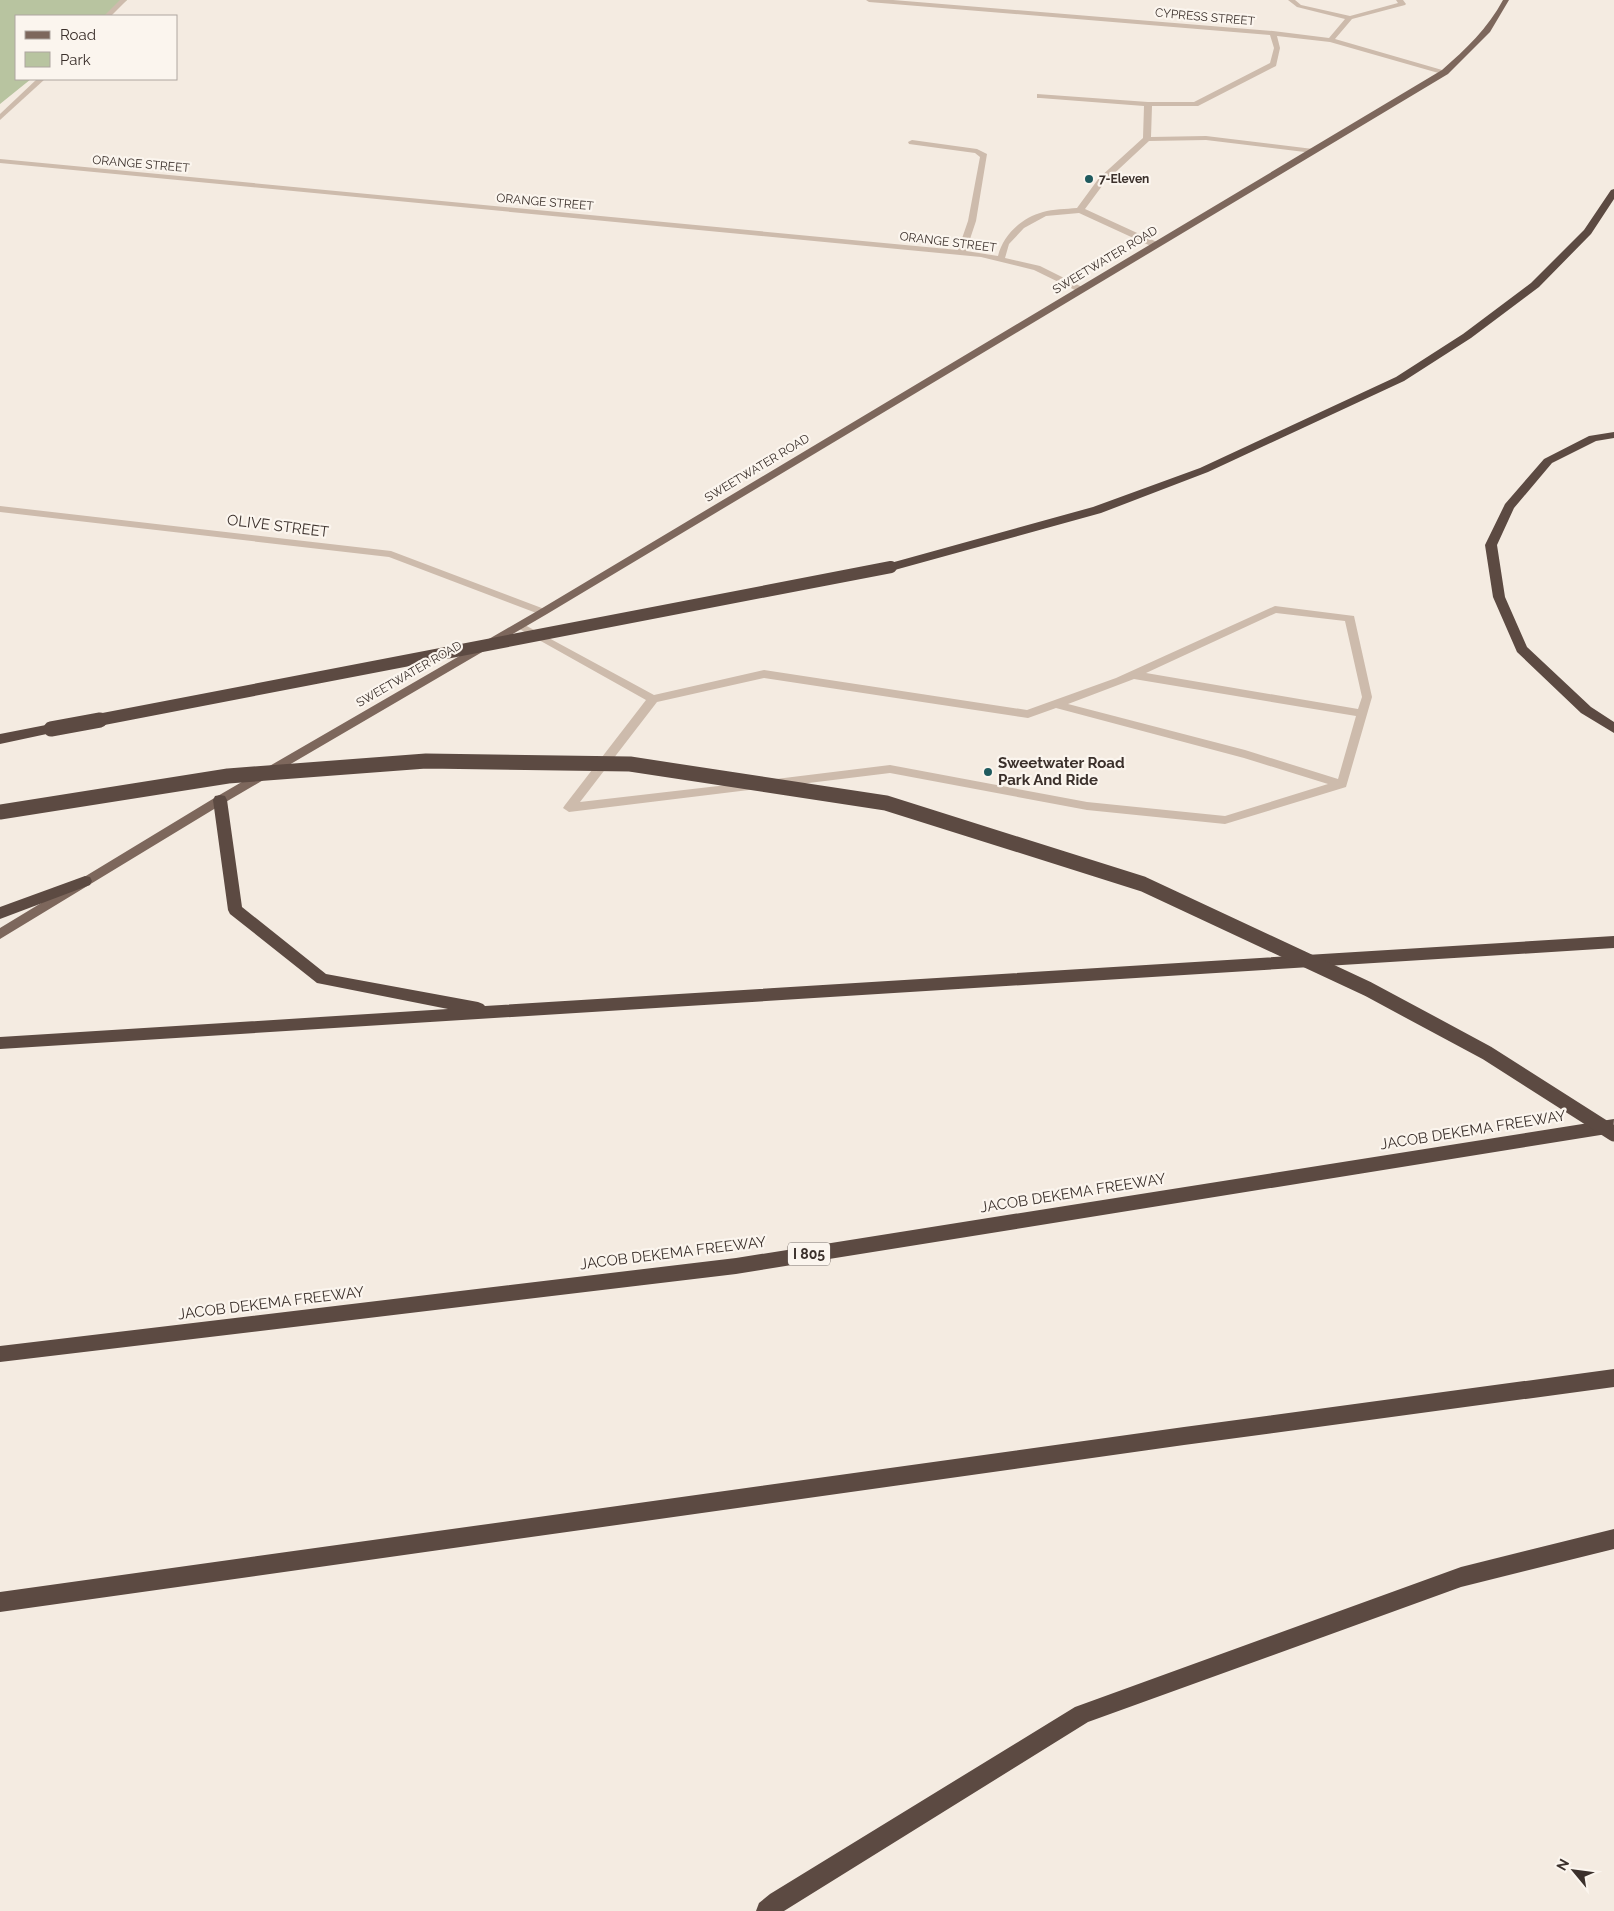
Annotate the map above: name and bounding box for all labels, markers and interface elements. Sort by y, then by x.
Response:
street label: CYPRESS STREET [1154,6,1256,28]
legend [15,15,178,80]
text: Road [60,26,96,44]
text: Park [60,51,91,69]
street label: ORANGE STREET [92,153,191,175]
place label: 7-Eleven [1099,172,1149,186]
marker: 7-Eleven [1083,173,1095,185]
street label: ORANGE STREET [496,191,595,213]
street label: SWEETWATER ROAD [1050,223,1160,297]
street label: ORANGE STREET [899,229,998,255]
street label: SWEETWATER ROAD [702,431,812,505]
street label: OLIVE STREET [226,511,330,541]
street label: SWEETWATER ROAD [354,638,465,710]
place label: Sweetwater Road Park And Ride [998,754,1125,789]
marker: Sweetwater Road Park And Ride [982,766,994,778]
street label: JACOB DEKEMA FREEWAY [1379,1106,1567,1154]
street label: JACOB DEKEMA FREEWAY [979,1169,1167,1217]
street label: JACOB DEKEMA FREEWAY [579,1233,767,1273]
road number: I 805 [788,1242,830,1266]
street label: JACOB DEKEMA FREEWAY [177,1283,365,1323]
north arrow [1549,1846,1599,1896]
text: N [1553,1856,1572,1873]

